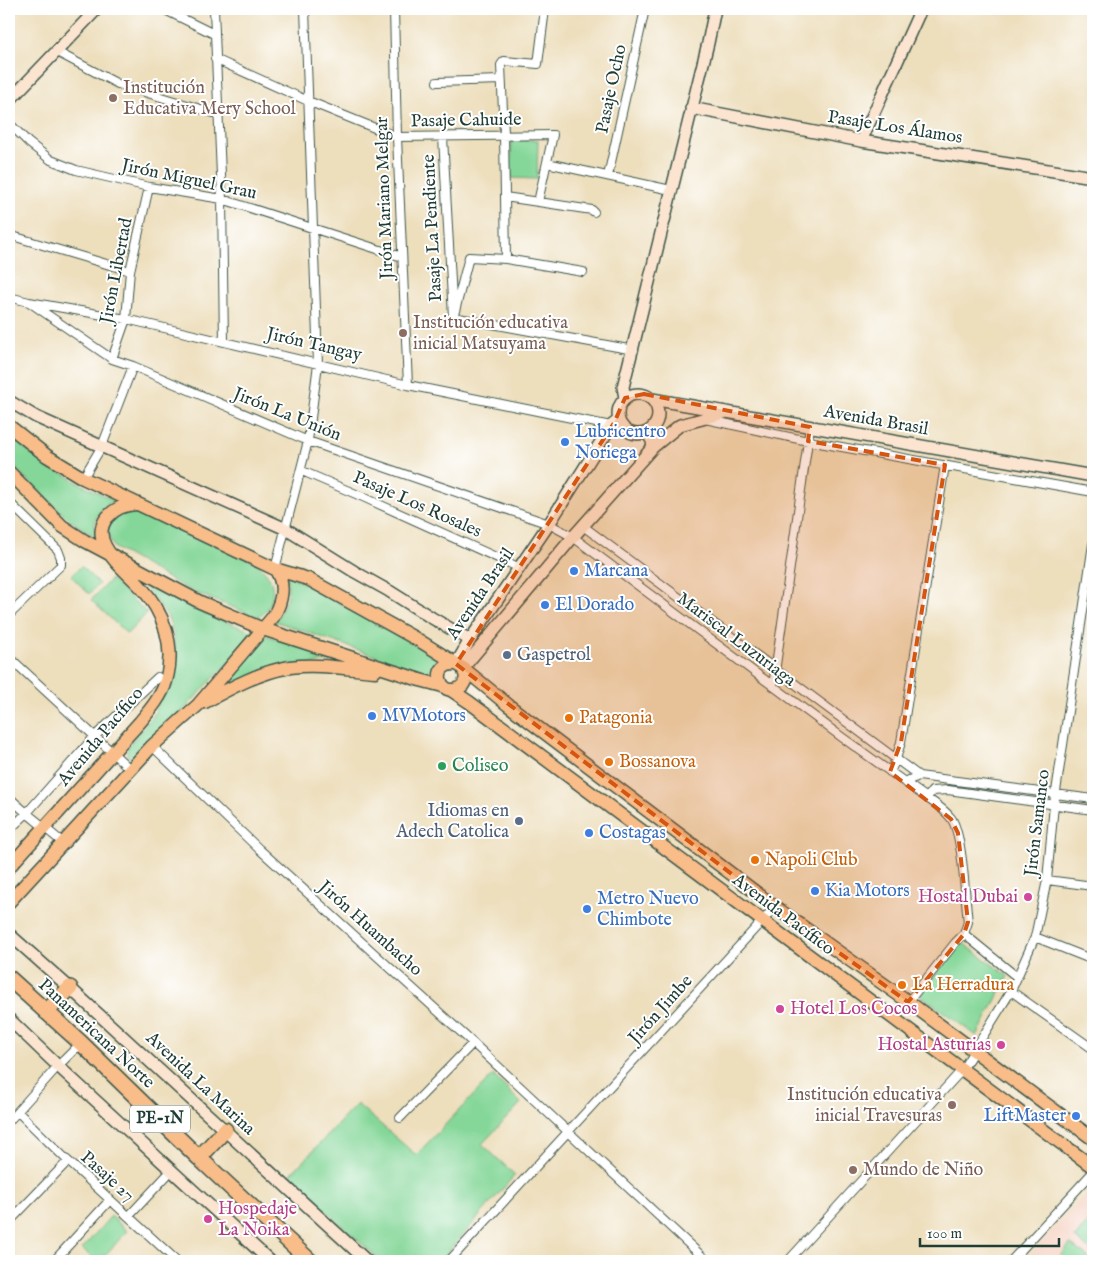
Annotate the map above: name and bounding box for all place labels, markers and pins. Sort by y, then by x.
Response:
place label: Institución Educativa Mery School [123,77,296,121]
marker: Institución Educativa Mery School [107,92,119,104]
place label: Institución educativa inicial Matsuyama [413,312,568,356]
marker: Institución educativa inicial Matsuyama [397,327,409,339]
place label: Lubricentro Noriega [575,421,666,465]
marker: Lubricentro Noriega [559,436,571,448]
place label: Marcana [584,560,648,583]
marker: Marcana [568,565,580,577]
place label: El Dorado [555,594,634,617]
marker: El Dorado [539,599,551,611]
place label: Gaspetrol [517,644,591,667]
marker: Gaspetrol [501,649,513,661]
place label: MVMotors [382,705,466,728]
place label: Patagonia [579,707,653,730]
marker: MVMotors [366,710,378,722]
marker: Patagonia [563,712,575,724]
place label: Bossanova [619,751,696,774]
place label: Coliseo [452,755,509,778]
marker: Bossanova [603,756,615,768]
marker: Coliseo [436,760,448,772]
place label: Idiomas en Adech Catolica [395,800,509,844]
marker: Idiomas en Adech Catolica [513,815,525,827]
place label: Costagas [599,822,666,845]
marker: Costagas [583,827,595,839]
place label: Napoli Club [765,849,858,872]
marker: Napoli Club [749,854,761,866]
place label: Kia Motors [825,880,910,903]
marker: Kia Motors [809,885,821,897]
place label: Hostal Dubai [918,886,1018,909]
place label: Metro Nuevo Chimbote [597,888,699,932]
marker: Hostal Dubai [1022,891,1034,903]
marker: Metro Nuevo Chimbote [581,903,593,915]
place label: La Herradura [912,974,1015,997]
marker: La Herradura [896,979,908,991]
place label: Hotel Los Cocos [790,998,917,1021]
marker: Hotel Los Cocos [774,1003,786,1015]
place label: Hostal Asturias [877,1034,991,1057]
marker: Hostal Asturias [995,1039,1007,1051]
place label: Institución educativa inicial Travesuras [787,1084,942,1128]
marker: Institución educativa inicial Travesuras [946,1099,958,1111]
place label: LiftMaster [984,1105,1066,1128]
marker: LiftMaster [1070,1110,1082,1122]
place label: Mundo de Niño [863,1159,983,1182]
marker: Mundo de Niño [847,1164,859,1176]
place label: Hospedaje La Noika [218,1198,297,1242]
marker: Hospedaje La Noika [202,1213,214,1225]

